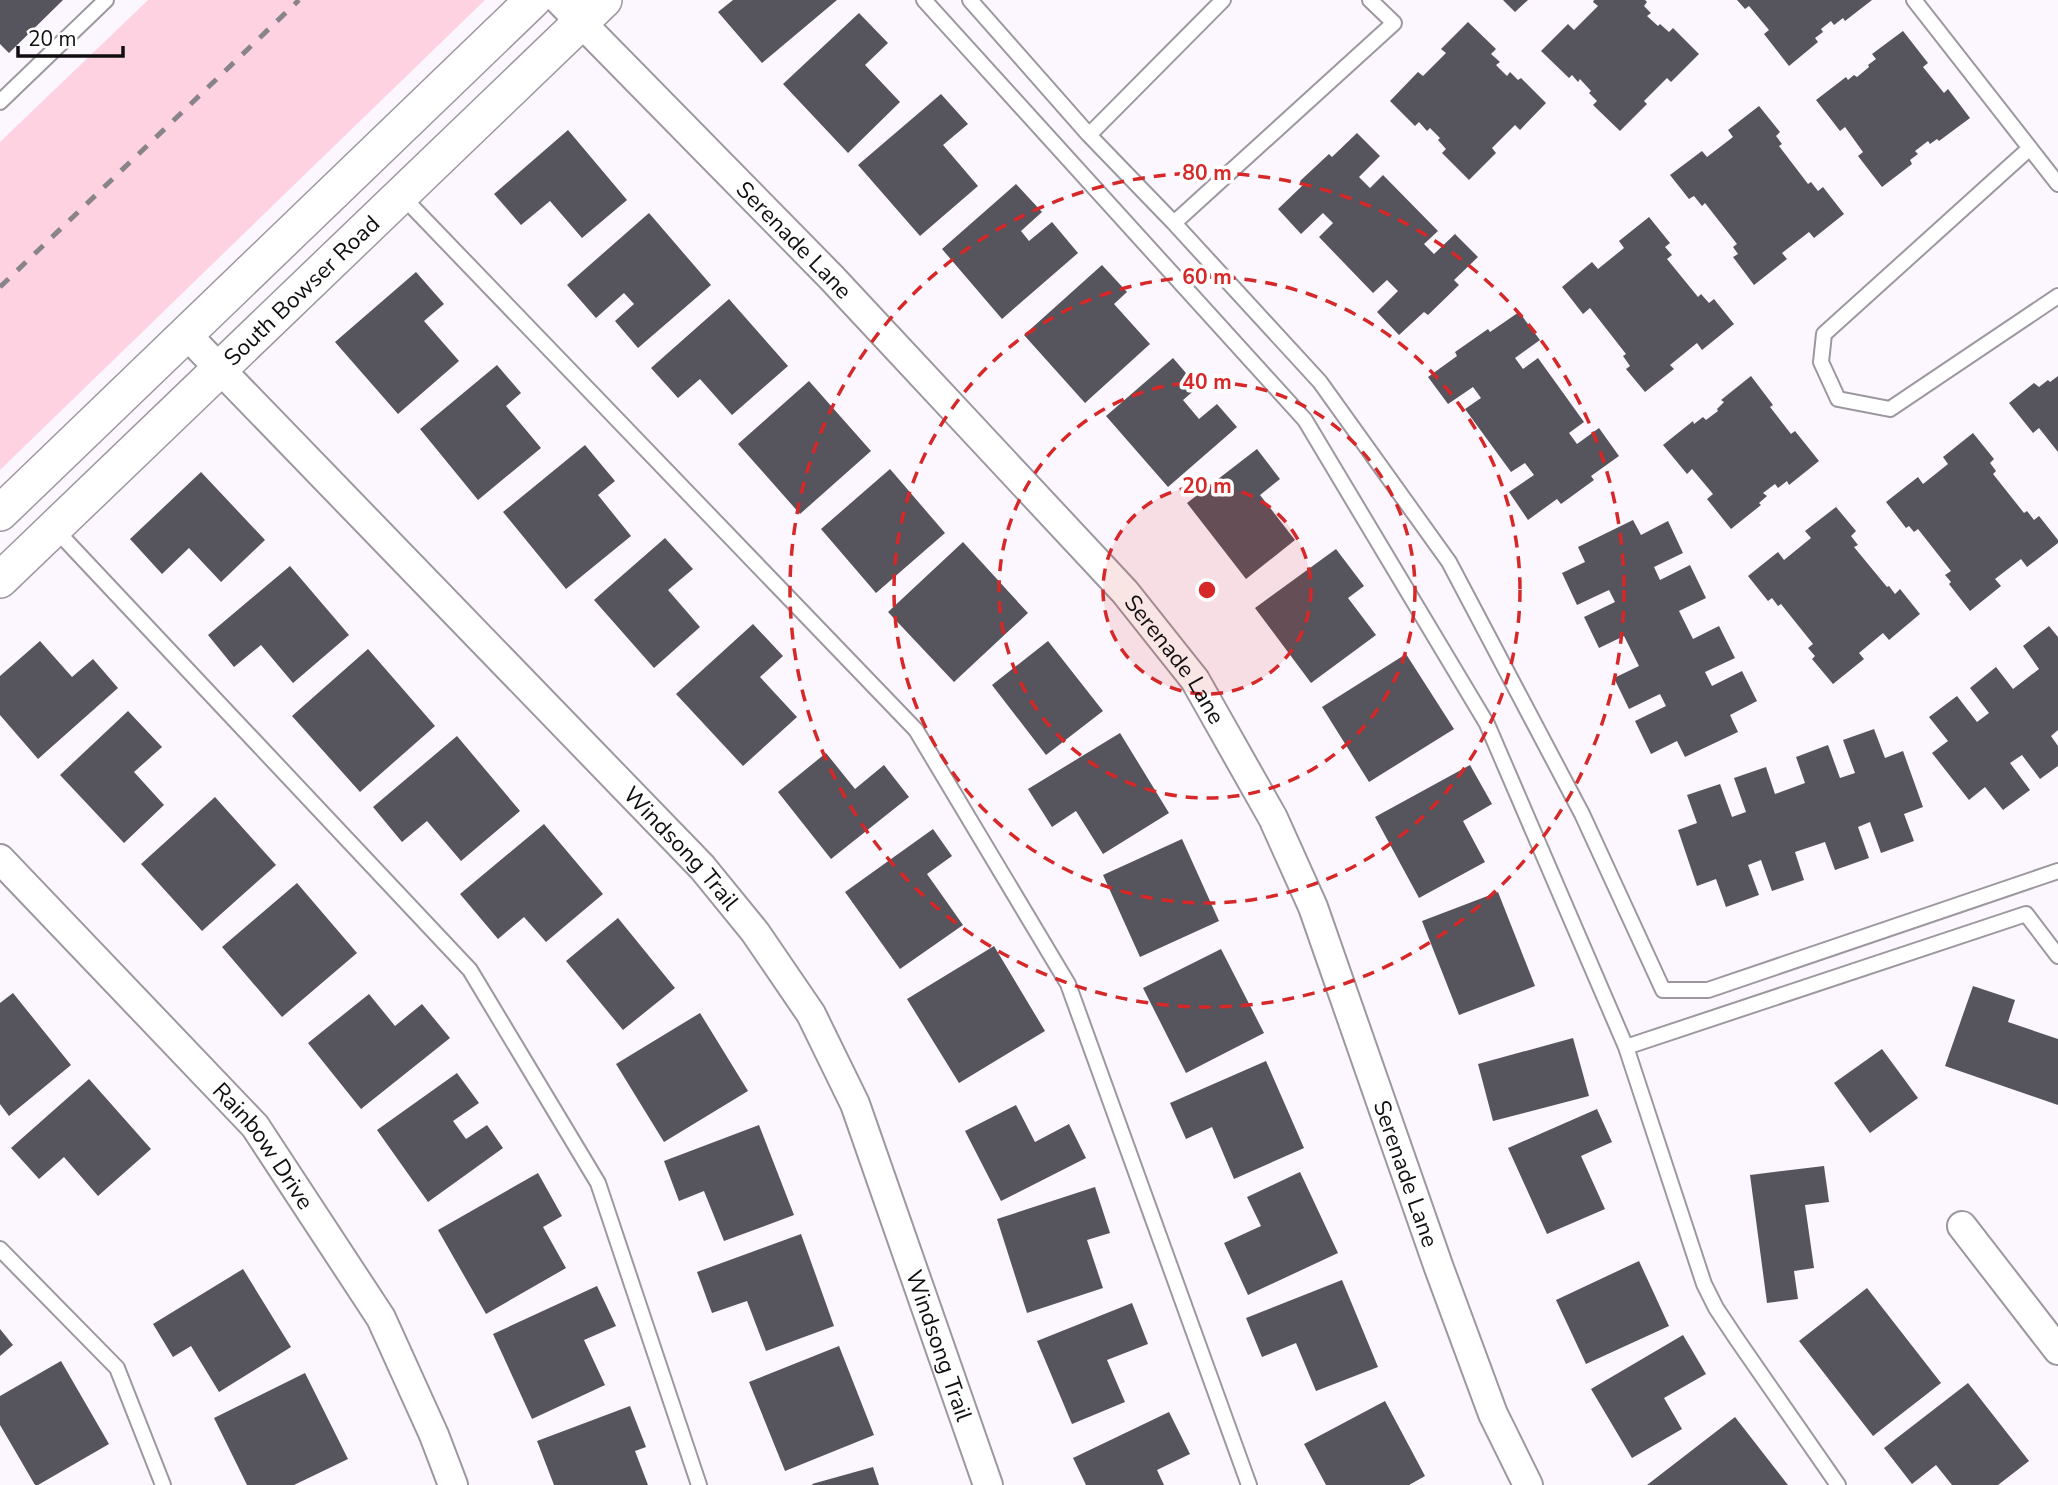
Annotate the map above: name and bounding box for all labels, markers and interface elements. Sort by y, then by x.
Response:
scale bar [18,14,122,58]
text: 20 m [28,25,77,53]
text: 80 m [1182,159,1232,187]
street label: Serenade Lane [730,174,859,306]
street label: South Bowser Road [217,208,386,373]
text: 60 m [1182,263,1232,291]
text: 40 m [1182,368,1232,396]
text: 20 m [1182,472,1232,500]
centre of rings [1195,578,1219,602]
street label: Serenade Lane [1117,588,1232,730]
street label: Windsong Trail [617,779,746,917]
street label: Rainbow Drive [206,1075,321,1215]
street label: Serenade Lane [1366,1096,1446,1251]
street label: Windsong Trail [899,1266,980,1425]

